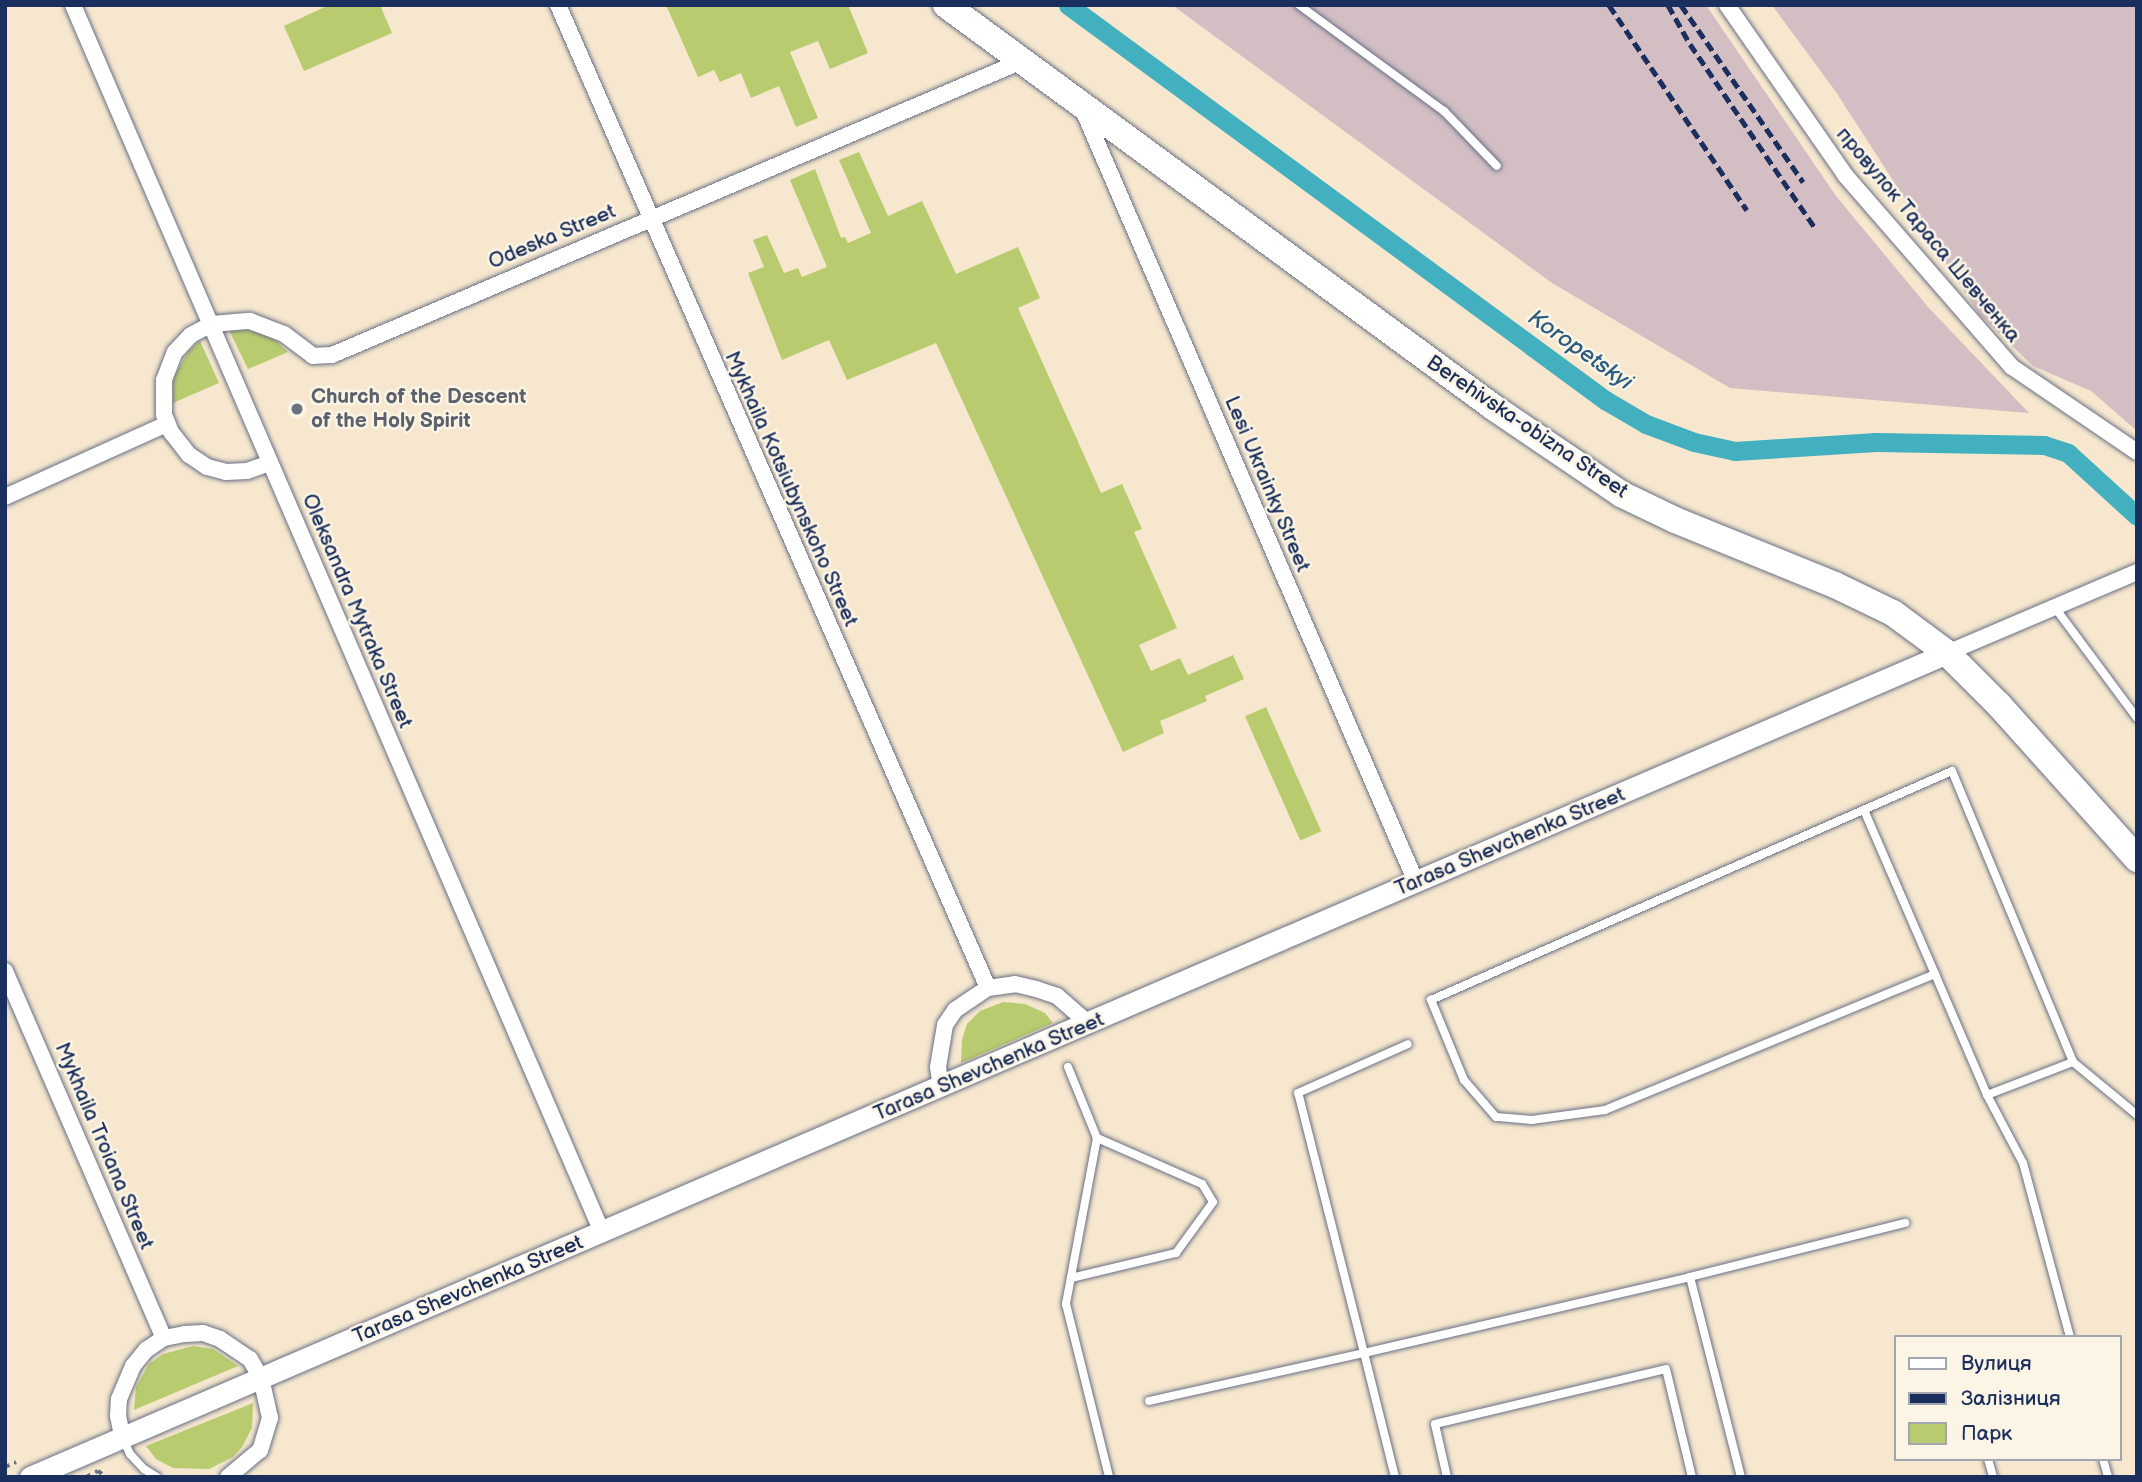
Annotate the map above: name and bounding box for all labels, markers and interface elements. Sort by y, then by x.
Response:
street label: провулок Тараса Шевченка [1831,122,2025,348]
street label: Odeska Street [485,199,619,275]
water label: Koropetskyi [1522,304,1638,396]
street label: Mykhaila Kotsiubynskoho Street [719,347,863,631]
street label: Berehivska-obizna Street [1421,350,1633,504]
place label: Church of the Descent of the Holy Spirit [311,384,526,434]
street label: Lesi Ukrainky Street [1218,392,1316,576]
marker: Church of the Descent of the Holy Spirit [289,401,305,417]
street label: Oleksandra Mytraka Street [296,490,418,732]
street label: Tarasa Shevchenka Street [1391,782,1629,902]
street label: Tarasa Shevchenka Street [870,1007,1108,1127]
street label: Mykhaila Troiana Street [49,1038,159,1254]
street label: Tarasa Shevchenka Street [349,1230,587,1350]
legend [1894,1335,2121,1461]
text: Вулиця [1961,1351,2032,1376]
text: Залізниця [1961,1386,2061,1411]
text: Парк [1961,1421,2012,1446]

